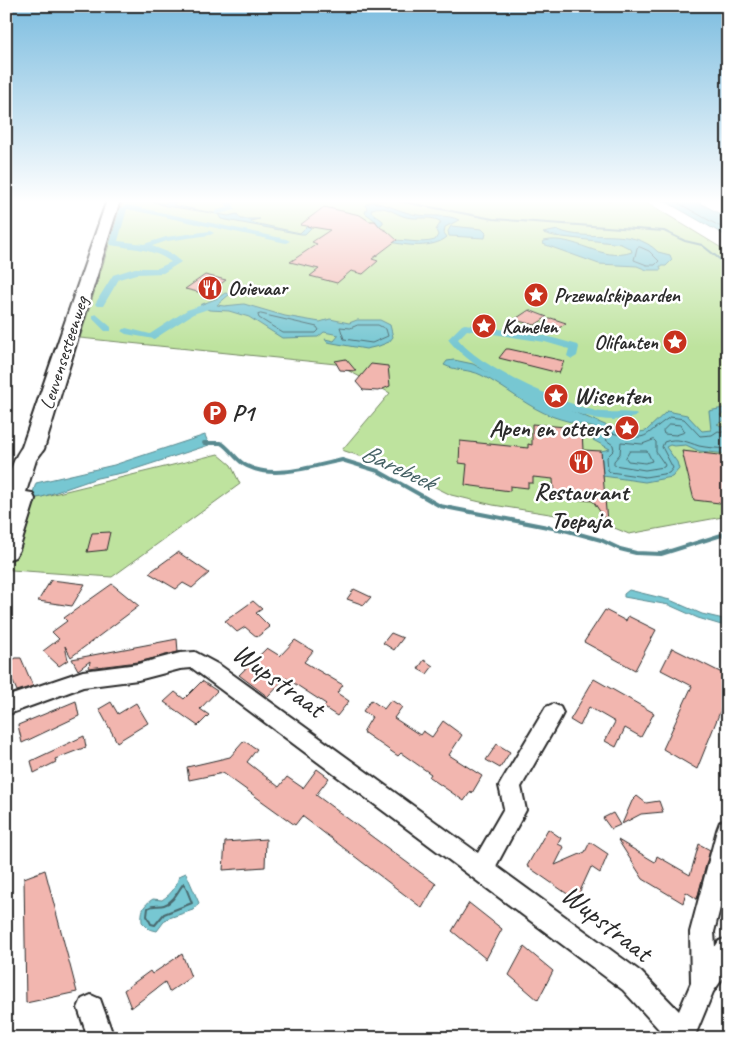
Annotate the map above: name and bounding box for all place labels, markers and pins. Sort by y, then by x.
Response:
restaurant icon: Ooievaar [197,275,223,301]
place label: Ooievaar [228,276,290,301]
place icon: Przewalskipaarden [523,282,549,308]
place label: Przewalskipaarden [554,283,681,308]
place icon: Kamelen [471,313,497,339]
place label: Kamelen [502,314,560,339]
place icon: Olifanten [662,329,688,355]
place label: Olifanten [594,330,659,355]
place label: Wisenten [574,381,652,411]
place icon: Wisenten [543,383,569,409]
place label: P1 [232,398,257,428]
parking icon: P1 [202,400,228,426]
place label: Apen en otters [489,413,613,443]
place icon: Apen en otters [614,415,640,441]
restaurant icon: Restaurant Toepaja [568,449,594,475]
place label: Restaurant Toepaja [534,477,631,535]

